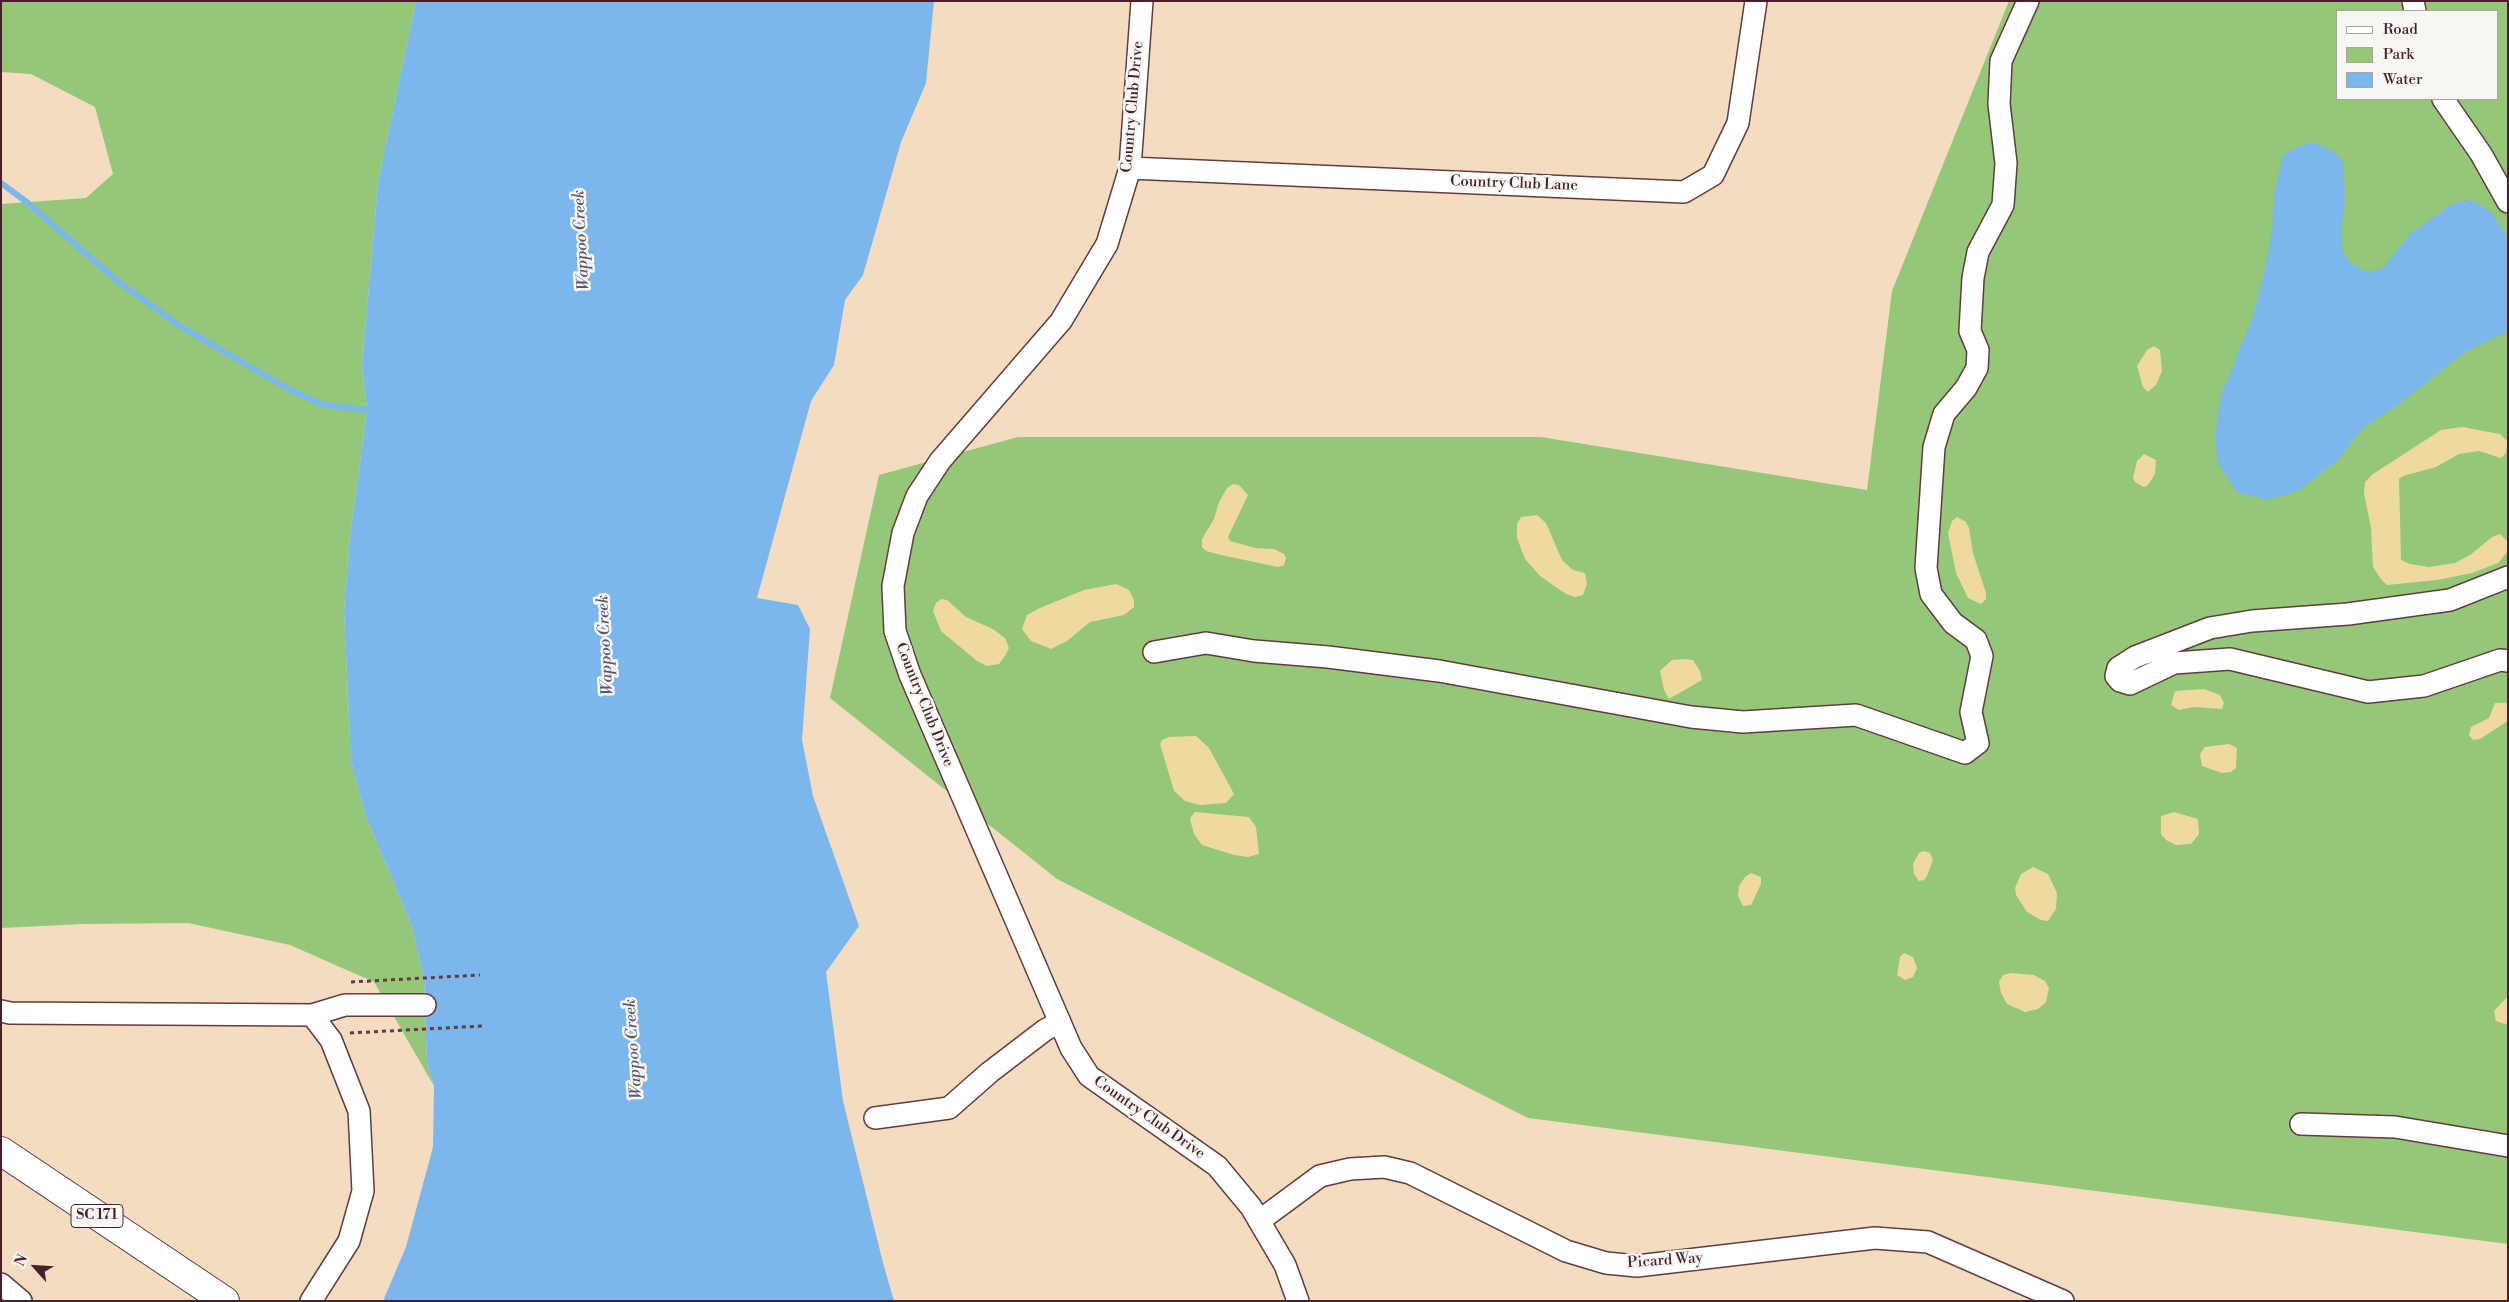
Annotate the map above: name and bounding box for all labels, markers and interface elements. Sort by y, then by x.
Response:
legend [2336,10,2499,100]
text: Road [2383,20,2418,39]
street label: Country Club Drive [1118,40,1148,174]
text: Park [2383,45,2414,64]
text: Water [2383,70,2422,89]
street label: Country Club Lane [1450,173,1578,195]
water label: Wappoo Creek [570,189,594,291]
water label: Wappoo Creek [594,594,618,696]
street label: Country Club Drive [891,640,957,770]
water label: Wappoo Creek [621,998,647,1100]
street label: Country Club Drive [1090,1073,1208,1163]
road number: SC 171 [71,1204,123,1228]
north arrow [10,1242,60,1292]
street label: Picard Way [1627,1249,1703,1273]
text: N [11,1252,32,1269]

